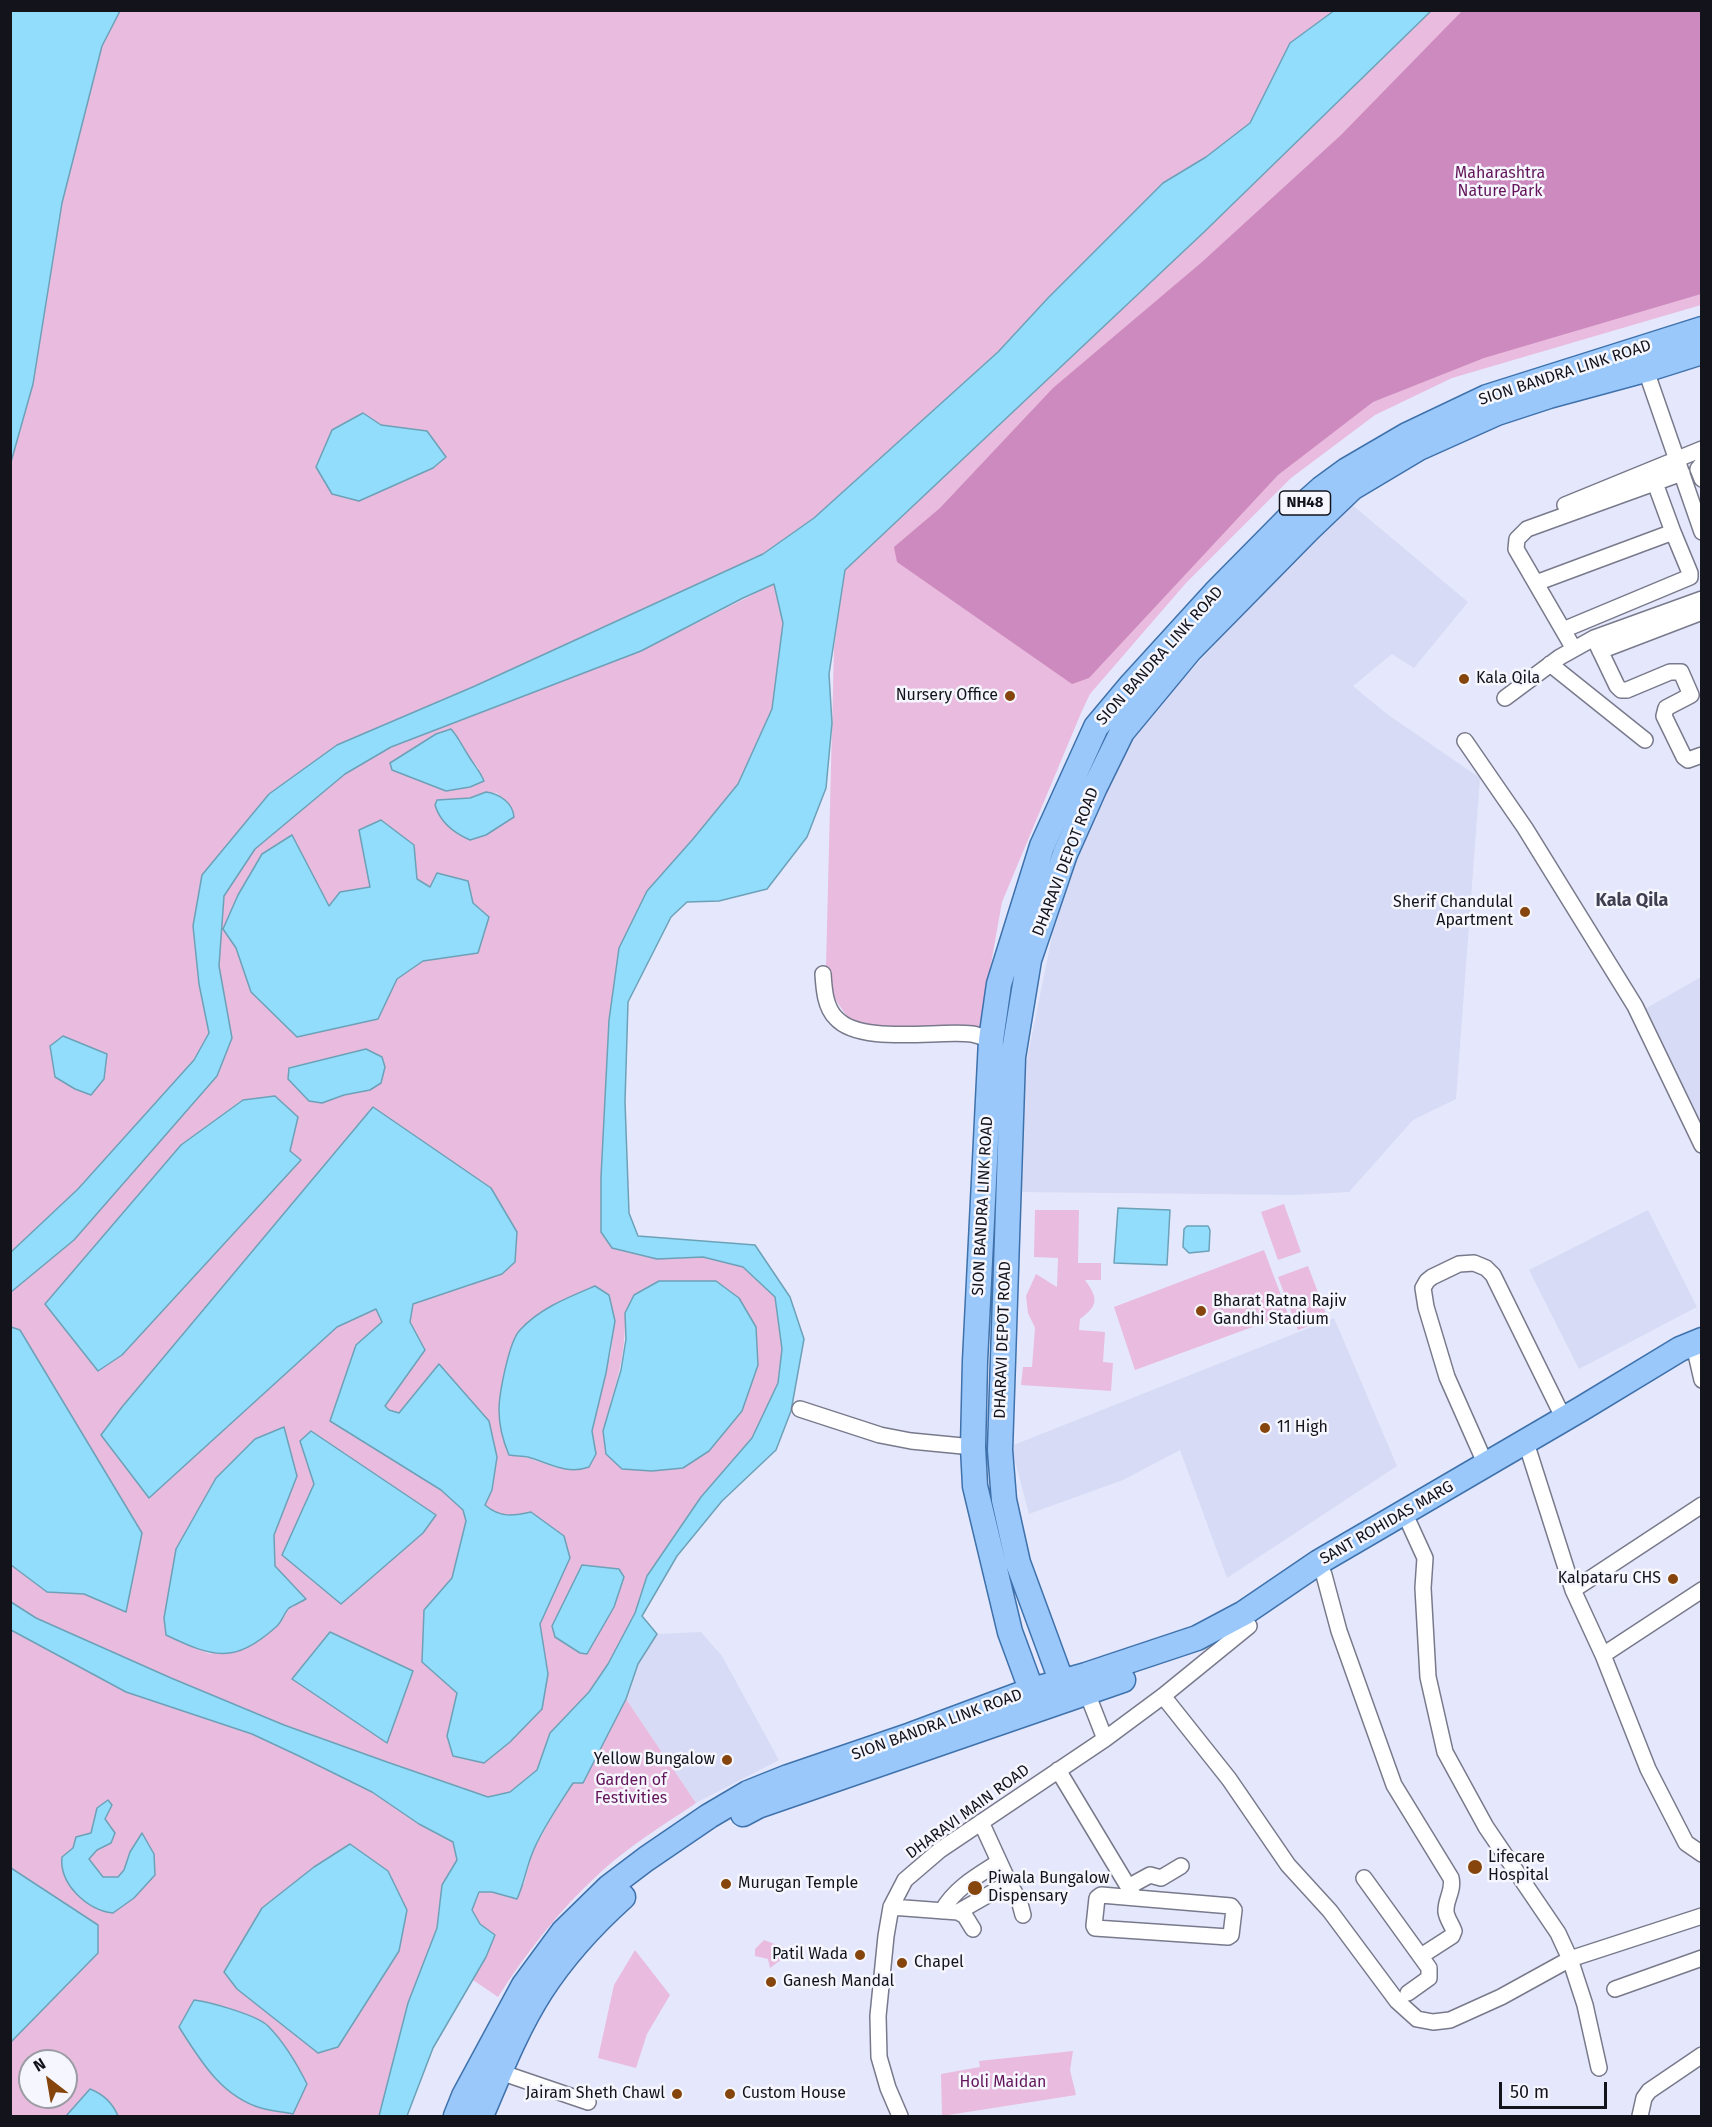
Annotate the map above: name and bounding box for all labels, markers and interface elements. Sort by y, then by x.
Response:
park label: Maharashtra Nature Park [1455,164,1545,202]
street label: SION BANDRA LINK ROAD [1476,336,1654,410]
road number: NH48 [1280,491,1330,515]
street label: SION BANDRA LINK ROAD [1093,583,1227,729]
place label: Kala Qila [1476,669,1540,689]
marker: Kala Qila [1457,672,1471,686]
place label: Nursery Office [896,686,998,706]
marker: Nursery Office [1003,689,1017,703]
street label: DHARAVI DEPOT ROAD [1029,785,1103,939]
district label: Kala Qila [1596,890,1668,912]
place label: Sherif Chandulal Apartment [1393,893,1513,931]
marker: Sherif Chandulal Apartment [1518,905,1532,919]
street label: SION BANDRA LINK ROAD [969,1116,997,1296]
street label: DHARAVI DEPOT ROAD [991,1261,1015,1419]
place label: Bharat Ratna Rajiv Gandhi Stadium [1213,1292,1346,1330]
marker: Bharat Ratna Rajiv Gandhi Stadium [1194,1304,1208,1318]
place label: 11 High [1277,1418,1328,1438]
marker: 11 High [1258,1421,1272,1435]
street label: SANT ROHIDAS MARG [1317,1477,1457,1569]
place label: Kalpataru CHS [1558,1569,1661,1589]
marker: Kalpataru CHS [1666,1572,1680,1586]
street label: SION BANDRA LINK ROAD [849,1685,1025,1765]
place label: Yellow Bungalow [594,1750,715,1770]
marker: Yellow Bungalow [720,1753,734,1767]
street label: DHARAVI MAIN ROAD [902,1761,1034,1863]
park label: Garden of Festivities [595,1771,667,1809]
place label: Lifecare Hospital [1488,1848,1549,1886]
marker: Lifecare Hospital [1466,1858,1484,1876]
place label: Piwala Bungalow Dispensary [988,1869,1110,1907]
place label: Murugan Temple [738,1874,858,1894]
marker: Murugan Temple [719,1877,733,1891]
marker: Piwala Bungalow Dispensary [966,1879,984,1897]
place label: Patil Wada [772,1945,848,1965]
marker: Patil Wada [853,1948,867,1962]
place label: Chapel [914,1953,964,1973]
marker: Chapel [895,1956,909,1970]
place label: Ganesh Mandal [783,1972,894,1992]
marker: Ganesh Mandal [764,1975,778,1989]
north arrow [18,2049,78,2109]
text: N [30,2054,49,2076]
scale bar [1502,2070,1610,2108]
park label: Holi Maidan [960,2073,1046,2093]
text: 50 m [1510,2081,1549,2103]
place label: Jairam Sheth Chawl [525,2084,665,2104]
place label: Custom House [742,2084,846,2104]
marker: Jairam Sheth Chawl [670,2087,684,2101]
marker: Custom House [723,2087,737,2101]

